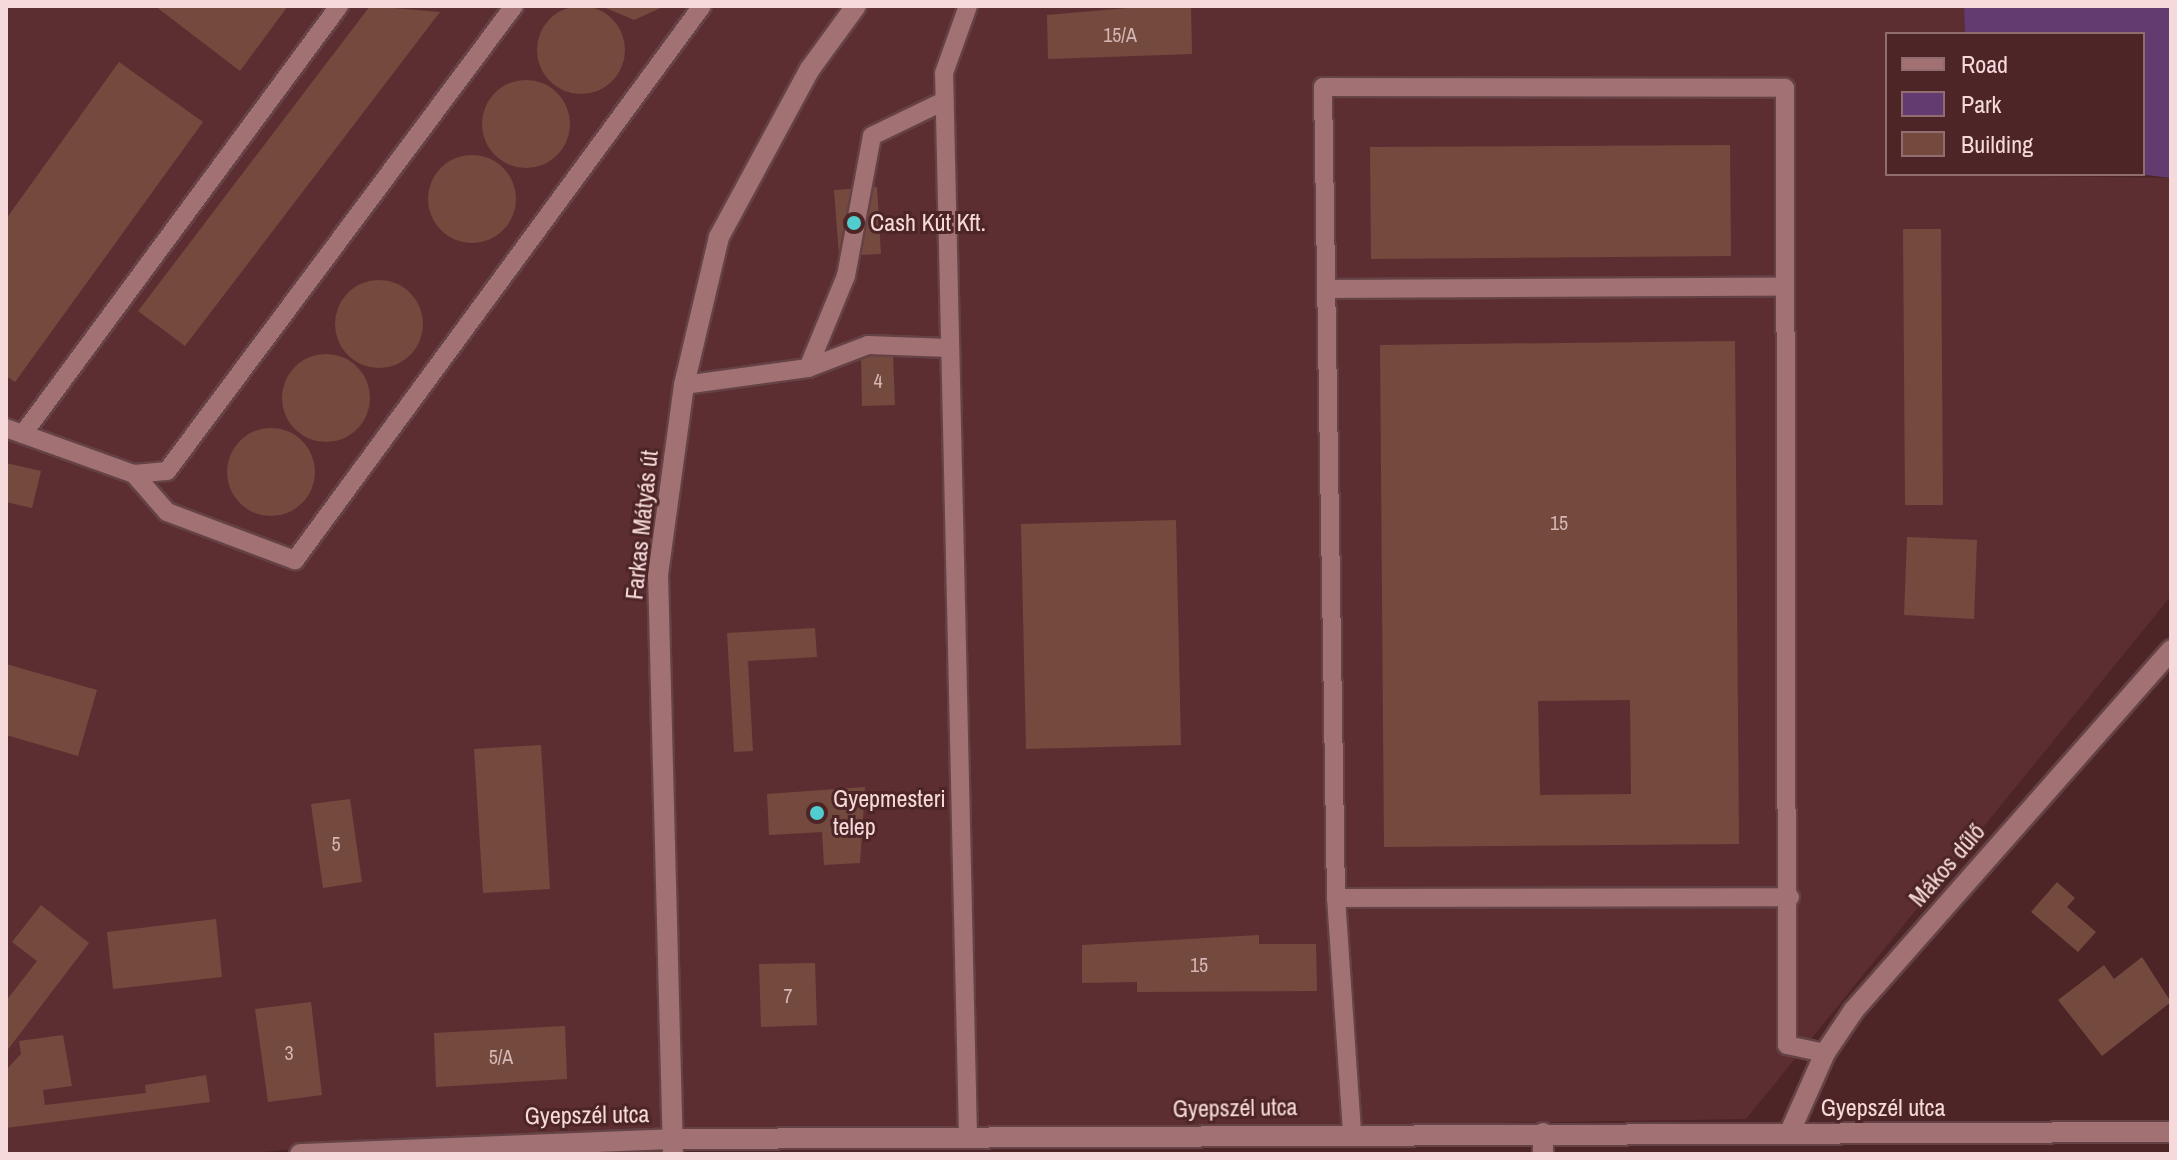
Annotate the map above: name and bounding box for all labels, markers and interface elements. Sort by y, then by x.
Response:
house number: 15/A [1103,22,1137,46]
legend [1885,32,2145,176]
text: Road [1961,48,2008,80]
text: Park [1961,88,2001,120]
text: Building [1961,128,2033,160]
place label: Cash Kút Kft. [870,209,986,237]
marker: Cash Kút Kft. [845,214,863,232]
house number: 4 [873,368,883,392]
street label: Farkas Mátyás út [620,449,664,601]
house number: 15 [1550,510,1568,534]
place label: Gyepmesteri telep [833,785,946,841]
marker: Gyepmesteri telep [808,804,826,822]
street label: Mákos dűlő [1903,818,1991,912]
house number: 5 [331,831,341,855]
house number: 15 [1190,952,1208,976]
house number: 7 [783,983,793,1007]
house number: 3 [284,1040,294,1064]
house number: 5/A [489,1044,513,1068]
street label: Gyepszél utca [1172,1093,1298,1123]
street label: Gyepszél utca [1821,1094,1945,1122]
street label: Gyepszél utca [524,1100,650,1130]

